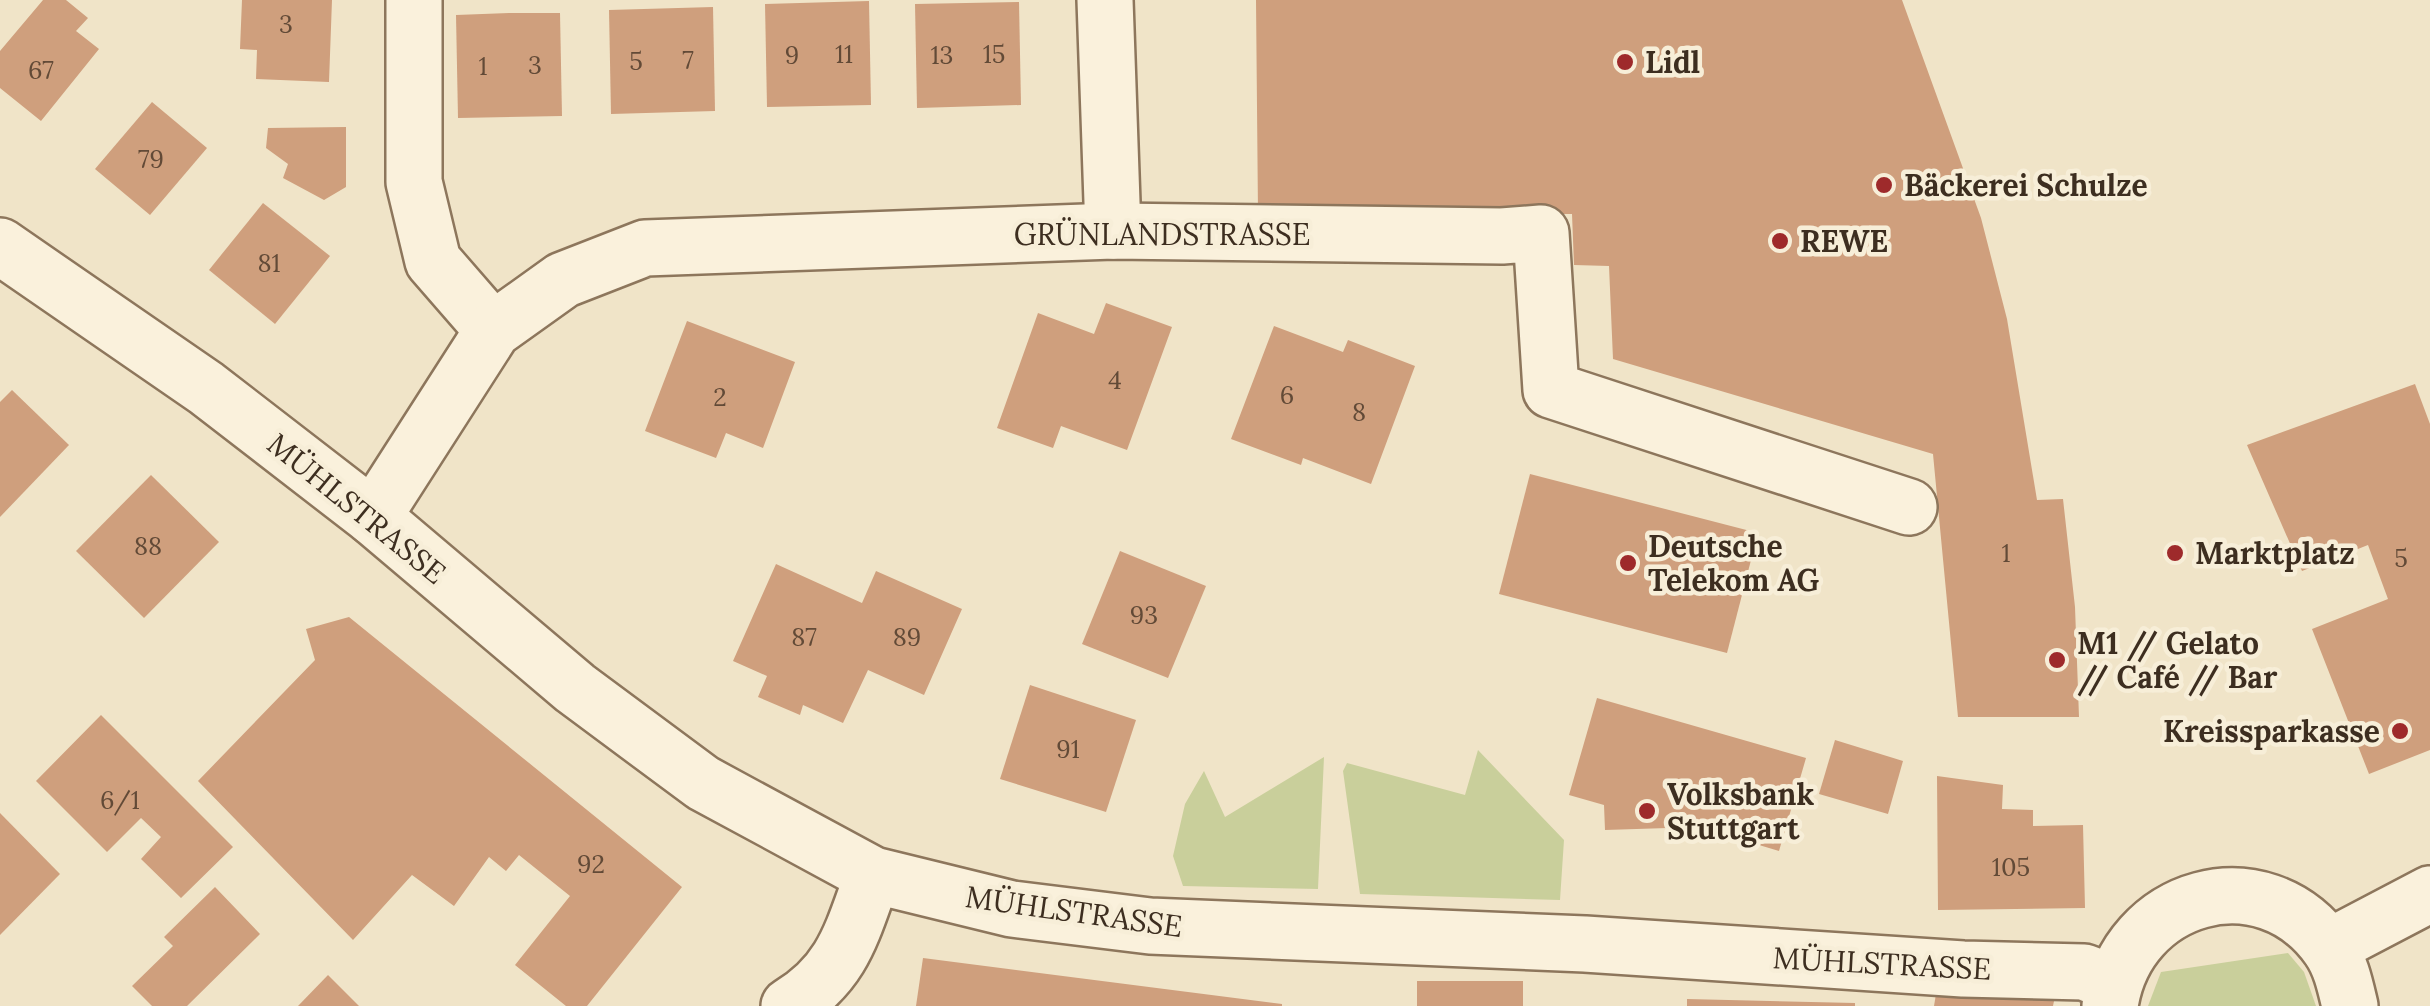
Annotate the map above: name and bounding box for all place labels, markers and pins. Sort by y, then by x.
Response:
place label: Lidl [1645,43,1700,81]
marker: Lidl [1614,51,1636,73]
place label: Bäckerei Schulze [1904,166,2148,204]
marker: Bäckerei Schulze [1873,174,1895,196]
place label: REWE [1800,222,1888,260]
marker: REWE [1769,230,1791,252]
place label: Deutsche Telekom AG [1648,527,1820,599]
place label: Marktplatz [2195,534,2355,572]
marker: Marktplatz [2164,542,2186,564]
marker: Deutsche Telekom AG [1617,552,1639,574]
place label: M1 // Gelato // Café // Bar [2077,624,2278,697]
marker: M1 // Gelato // Café // Bar [2046,649,2068,671]
place label: Kreissparkasse [2163,712,2380,750]
marker: Kreissparkasse [2389,720,2411,742]
place label: Volksbank Stuttgart [1667,775,1815,848]
marker: Volksbank Stuttgart [1636,800,1658,822]

